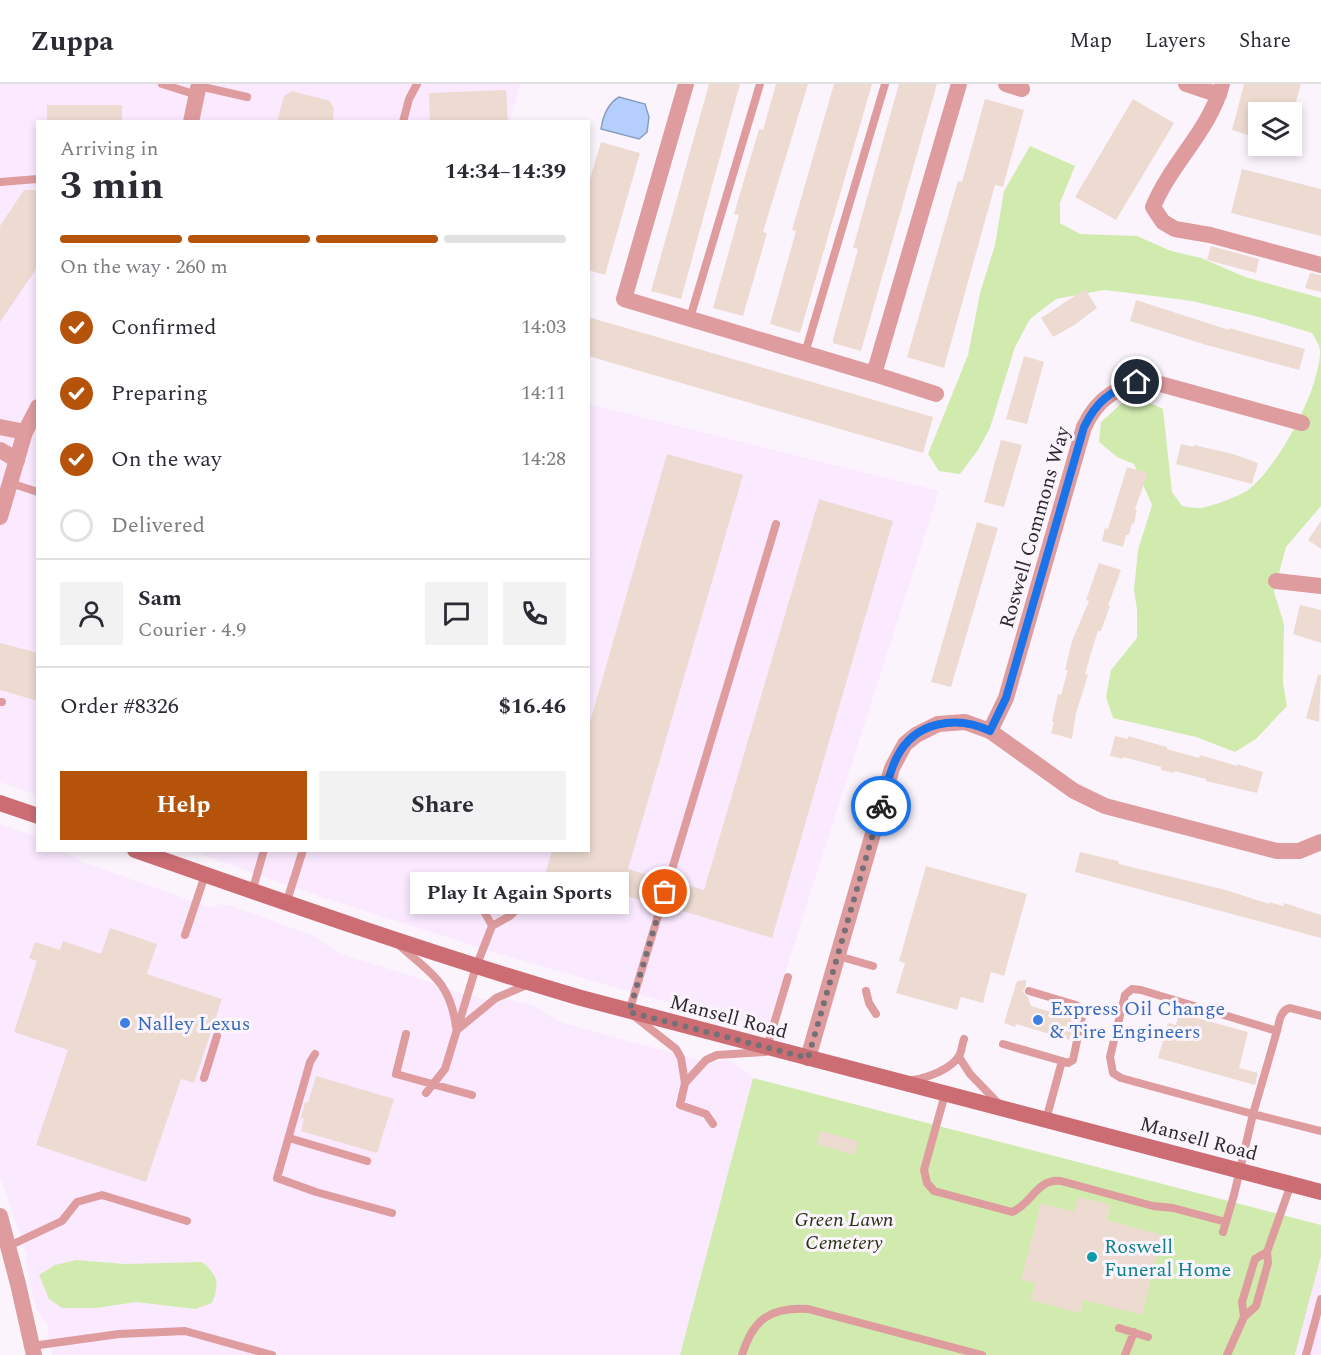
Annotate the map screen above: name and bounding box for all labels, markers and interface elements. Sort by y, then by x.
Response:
text: Zuppa [30,20,114,63]
text: Map [1070,25,1112,57]
text: Layers [1145,25,1206,57]
text: Share [1239,25,1291,57]
map controls [1248,102,1302,156]
button: layers [1248,102,1302,156]
text: Arriving in [60,134,158,164]
text: 14:34–14:39 [444,155,566,188]
text: 3 min [60,157,164,216]
text: On the way · 260 m [60,252,228,282]
icon: check [60,311,93,344]
text: Confirmed [111,311,217,344]
text: 14:03 [521,312,566,342]
pin [1111,356,1162,407]
icon: home [1120,365,1153,398]
icon: check [60,377,93,410]
text: Preparing [111,377,208,410]
text: 14:11 [521,378,566,408]
street label: Roswell Commons Way [992,422,1078,632]
icon: check [60,443,93,476]
text: On the way [111,443,222,476]
text: 14:28 [521,444,566,474]
text: Delivered [111,509,205,542]
button: person [60,582,123,645]
text: Sam [138,582,182,615]
button: chat [425,582,488,645]
button: phone [503,582,566,645]
text: Courier · 4.9 [138,615,246,645]
text: Order #8326 [60,690,179,723]
text: $16.46 [498,690,566,723]
button: Help [60,771,307,840]
button: Share [319,771,566,840]
courier [851,776,911,836]
icon: bike [865,790,898,823]
pin [639,866,690,917]
callout: Play It Again Sports [410,871,629,913]
icon: bag [648,875,681,908]
text: Play It Again Sports [427,878,612,908]
street label: Mansell Road [667,987,791,1047]
place label: Express Oil Change & Tire Engineers [1050,994,1225,1047]
place label: Nalley Lexus [137,1009,250,1039]
marker: Express Oil Change & Tire Engineers [1031,1013,1045,1027]
marker: Nalley Lexus [118,1016,132,1030]
street label: Mansell Road [1137,1109,1261,1169]
park label: Green Lawn Cemetery [794,1205,894,1258]
place label: Roswell Funeral Home [1104,1232,1231,1285]
marker: Roswell Funeral Home [1085,1250,1099,1264]

